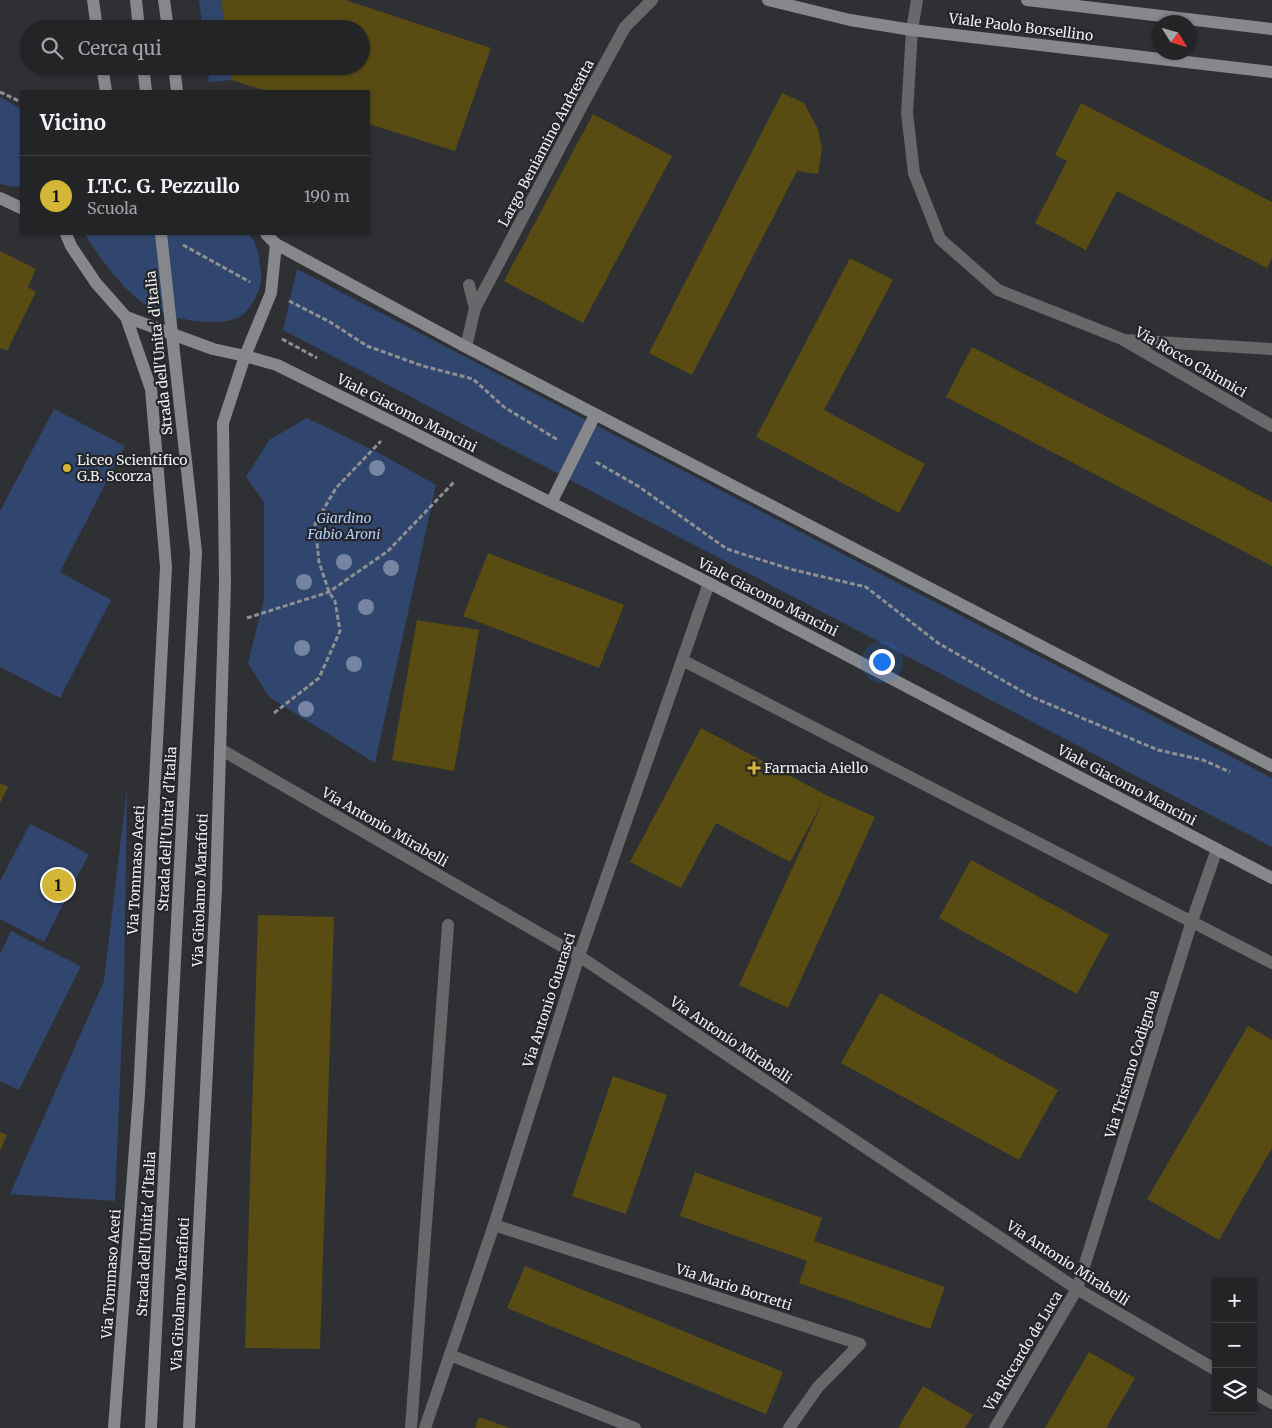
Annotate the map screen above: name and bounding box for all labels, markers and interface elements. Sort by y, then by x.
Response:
street label: Viale Paolo Borsellino [947,9,1094,45]
north arrow [1152,15,1197,60]
search box [20,20,370,75]
icon: search [38,34,66,62]
text: Cerca qui [78,36,162,60]
street label: Largo Beniamino Andreatta [494,56,598,230]
text: Vicino [40,109,106,136]
text: I.T.C. G. Pezzullo [87,174,240,198]
text: 1 [52,186,60,206]
text: 190 m [304,186,350,206]
text: Scuola [87,198,138,218]
street label: Strada dell'Unita' d'Italia [141,269,177,436]
street label: Via Rocco Chinnici [1131,322,1250,401]
street label: Viale Giacomo Mancini [333,369,480,456]
place label: Liceo Scientifico G.B. Scorza [77,451,188,485]
marker: Liceo Scientifico G.B. Scorza [61,462,73,474]
park label: Giardino Fabio Aroni [307,509,380,543]
street label: Viale Giacomo Mancini [694,553,841,640]
your location [869,649,895,675]
street label: Viale Giacomo Mancini [1054,740,1200,830]
street label: Strada dell'Unita' d'Italia [154,746,180,912]
place label: Farmacia Aiello [764,759,868,777]
marker: Farmacia Aiello [748,762,760,774]
street label: Via Antonio Mirabelli [318,783,452,871]
street label: Via Tommaso Aceti [124,804,148,936]
street label: Via Girolamo Marafioti [188,813,212,968]
pin: 1 [42,866,74,904]
street label: Via Antonio Guarasci [518,930,579,1071]
street label: Via Tristano Codignola [1101,987,1163,1141]
street label: Via Antonio Mirabelli [666,992,796,1088]
street label: Strada dell'Unita' d'Italia [133,1151,159,1317]
street label: Via Tommaso Aceti [97,1208,125,1340]
street label: Via Girolamo Marafioti [167,1216,193,1372]
street label: Via Antonio Mirabelli [1002,1216,1133,1310]
street label: Via Mario Borretti [673,1259,795,1314]
map controls [1212,1278,1257,1413]
button: + [1212,1278,1257,1323]
street label: Via Riccardo de Luca [979,1287,1066,1415]
button: − [1212,1323,1257,1368]
button: layers [1212,1368,1257,1413]

